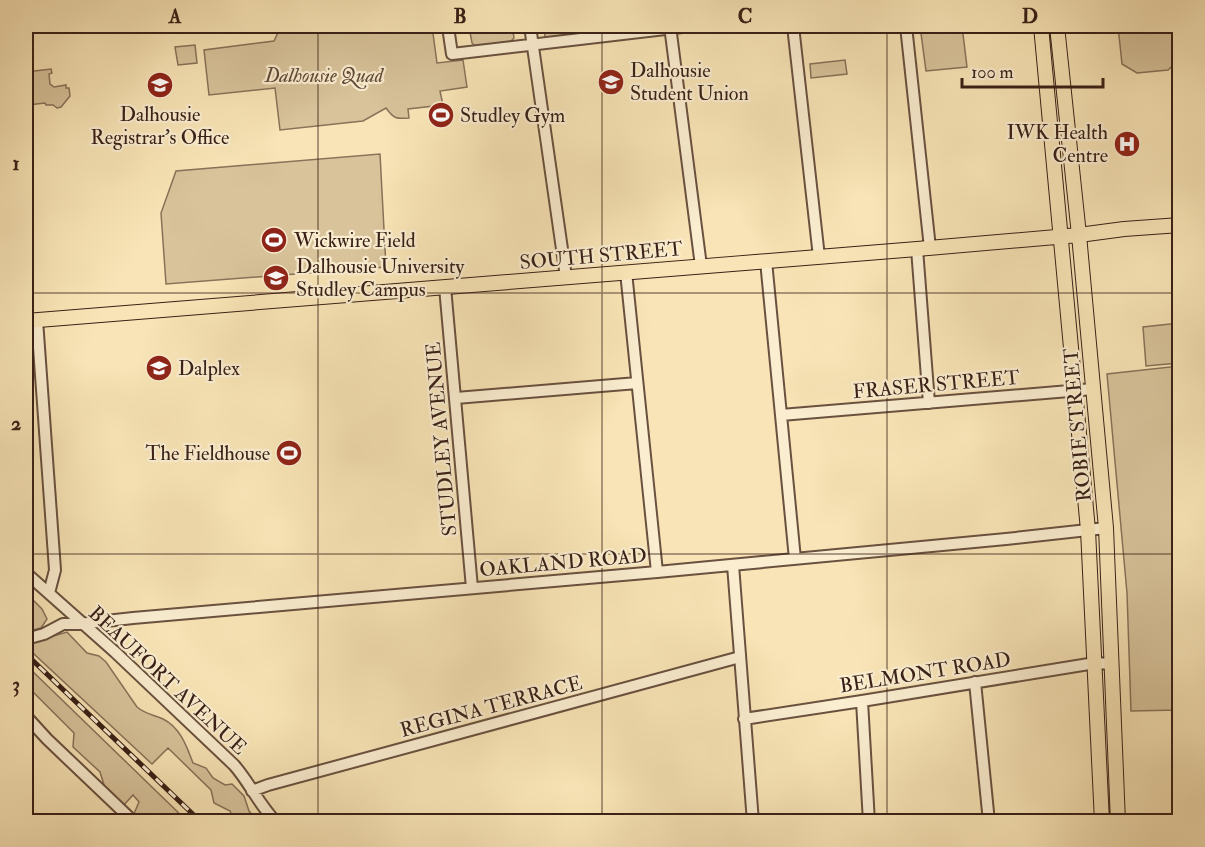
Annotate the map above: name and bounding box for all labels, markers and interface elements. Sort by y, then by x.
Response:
text: A [168,4,182,29]
text: B [453,4,467,29]
text: C [738,4,752,29]
text: D [1022,4,1038,29]
scale bar [962,51,1103,89]
place label: Dalhousie Student Union [630,58,749,106]
text: 100 m [971,61,1014,84]
park label: Dalhousie Quad [264,63,385,89]
school or university icon: Dalhousie Student Union [596,67,626,97]
school or university icon: Dalhousie Registrar's Office [145,70,175,100]
sports icon: Studley Gym [426,100,456,130]
place label: Dalhousie Registrar's Office [91,102,229,150]
place label: Studley Gym [460,103,566,128]
place label: IWK Health Centre [1007,120,1109,168]
hospital icon: IWK Health Centre [1112,129,1142,159]
text: 1 [12,151,20,176]
sports icon: Wickwire Field [259,225,289,255]
place label: Wickwire Field [293,228,416,253]
street label: SOUTH STREET [519,236,684,275]
place label: Dalhousie University Studley Campus [296,254,465,303]
school or university icon: Dalhousie University Studley Campus [261,263,291,293]
street label: STUDLEY AVENUE [421,341,462,537]
street label: ROBIE STREET [1058,347,1097,503]
school or university icon: Dalplex [144,353,174,383]
place label: Dalplex [178,356,240,382]
street label: FRASER STREET [851,365,1021,404]
text: 2 [11,411,21,436]
sports icon: The Fieldhouse [274,438,304,468]
place label: The Fieldhouse [146,441,270,466]
street label: OAKLAND ROAD [478,543,648,582]
street label: BEAUFORT AVENUE [83,601,252,760]
street label: BELMONT ROAD [838,647,1012,698]
street label: REGINA TERRACE [397,670,585,743]
text: 3 [12,672,20,697]

